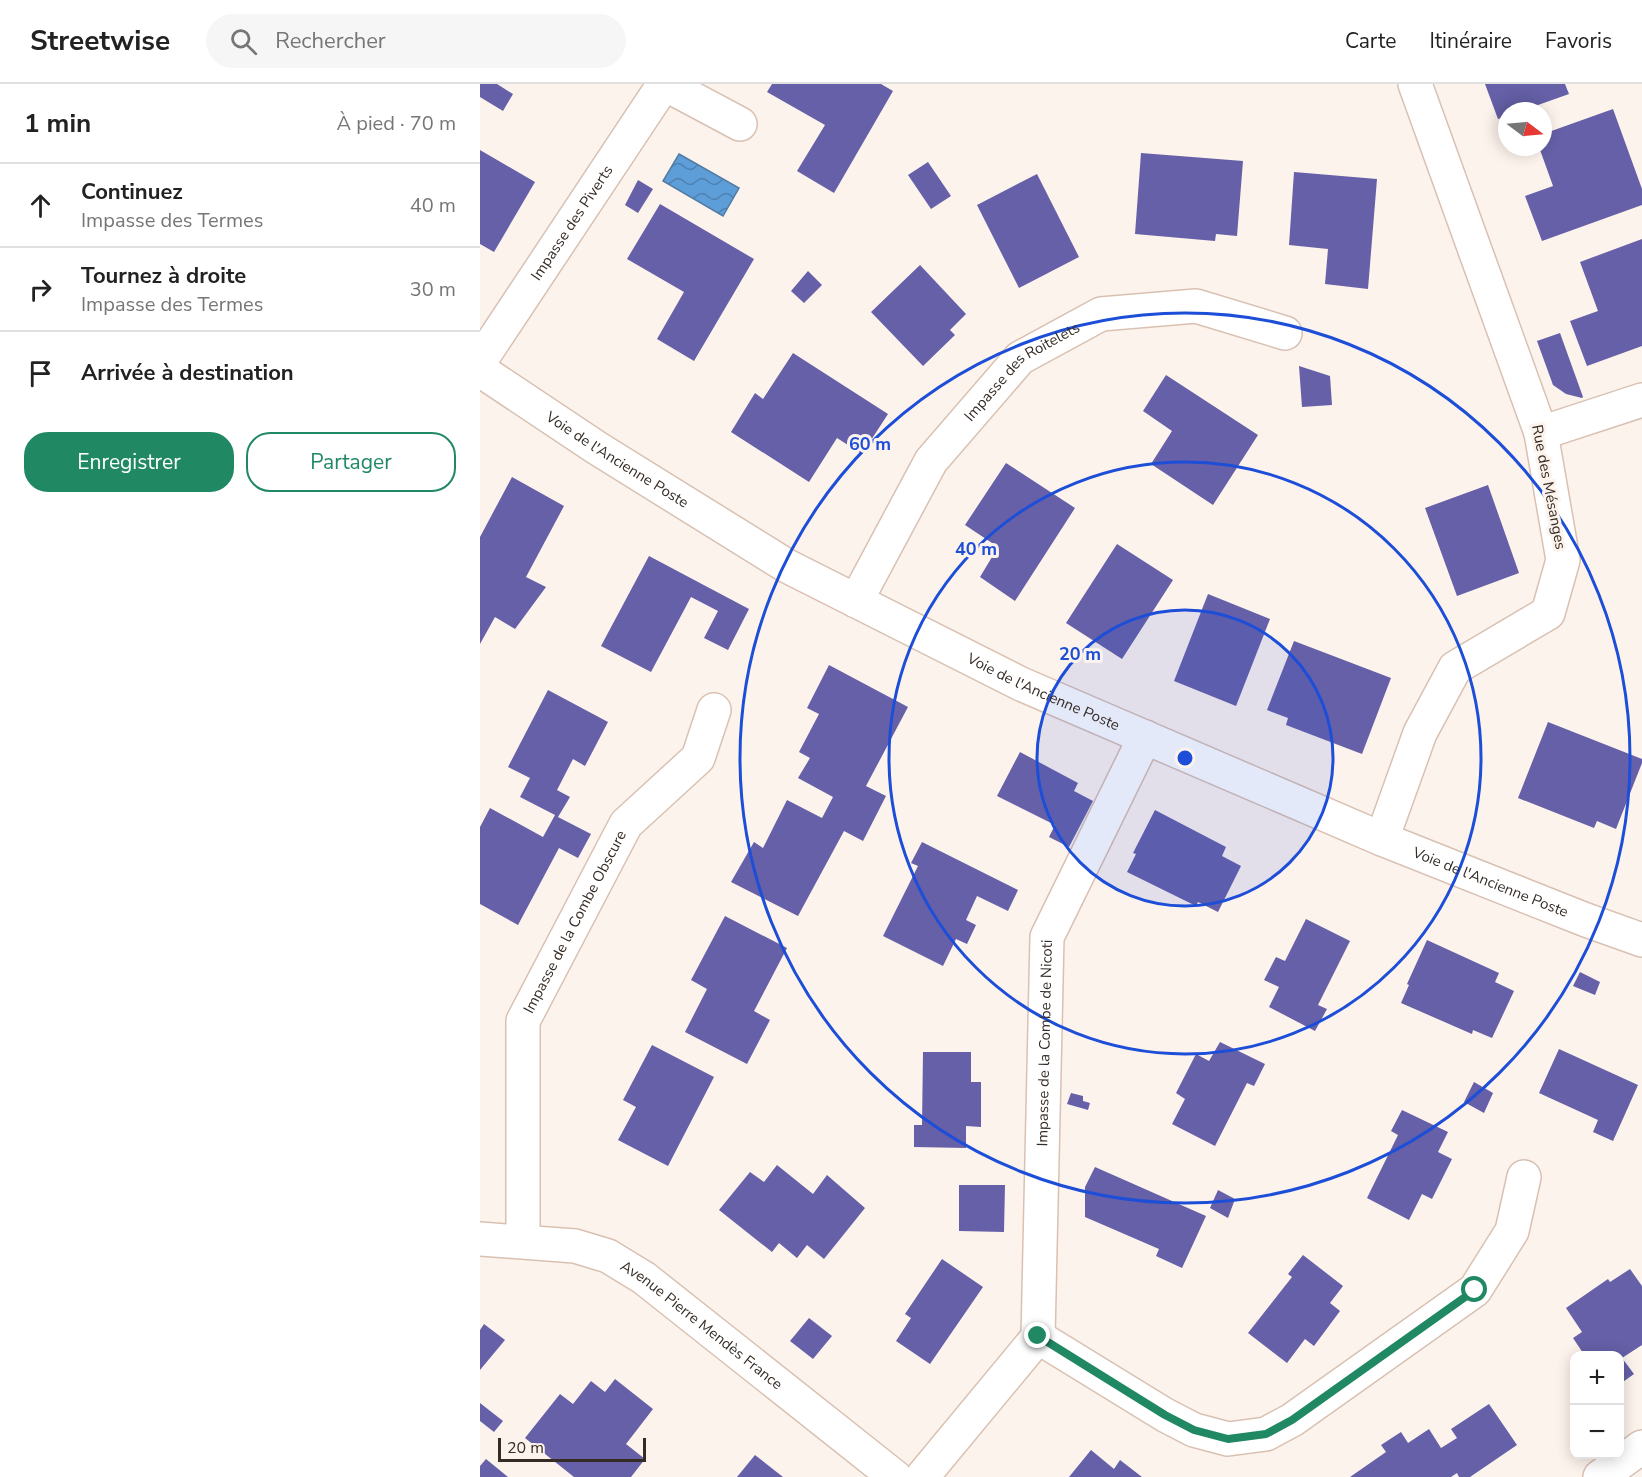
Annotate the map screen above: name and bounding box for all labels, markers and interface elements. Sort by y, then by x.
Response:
search box [206,14,626,68]
text: Streetwise [30,22,170,60]
icon: search [227,25,260,58]
text: Rechercher [275,26,386,56]
text: Carte [1345,27,1396,55]
text: Itinéraire [1429,27,1512,55]
text: Favoris [1545,27,1612,55]
north arrow [1498,102,1552,156]
text: 1 min [24,106,91,141]
text: À pied · 70 m [337,110,456,137]
street label: Impasse des Piverts [526,161,617,284]
text: Continuez [81,177,183,207]
icon: ahead [24,189,57,222]
text: 40 m [410,192,456,219]
text: Impasse des Termes [81,207,263,234]
text: Tournez à droite [81,261,246,291]
icon: right [24,273,57,306]
text: 30 m [410,276,456,303]
text: Impasse des Termes [81,291,263,318]
street label: Impasse des Roitelets [960,317,1083,425]
icon: arrive [24,357,57,390]
text: Arrivée à destination [81,358,294,388]
street label: Voie de l'Ancienne Poste [541,406,692,513]
street label: Rue des Mésanges [1527,423,1571,551]
button: Enregistrer [24,432,234,492]
button: Partager [246,432,456,492]
text: 60 m [849,432,891,456]
text: 40 m [955,537,997,561]
text: 20 m [1059,642,1101,666]
street label: Voie de l'Ancienne Poste [963,648,1123,735]
centre of rings [1175,748,1195,768]
street label: Impasse de la Combe Obscure [519,827,631,1017]
street label: Voie de l'Ancienne Poste [1409,842,1571,922]
street label: Impasse de la Combe de Nicoti [1032,939,1057,1147]
street label: Avenue Pierre Mendès France [617,1256,787,1394]
route start [1461,1276,1487,1302]
route end [1024,1322,1050,1348]
map controls [1570,1351,1624,1459]
button: + [1570,1351,1624,1405]
button: − [1570,1405,1624,1459]
scale bar [498,1435,646,1462]
text: 20 m [507,1437,544,1459]

